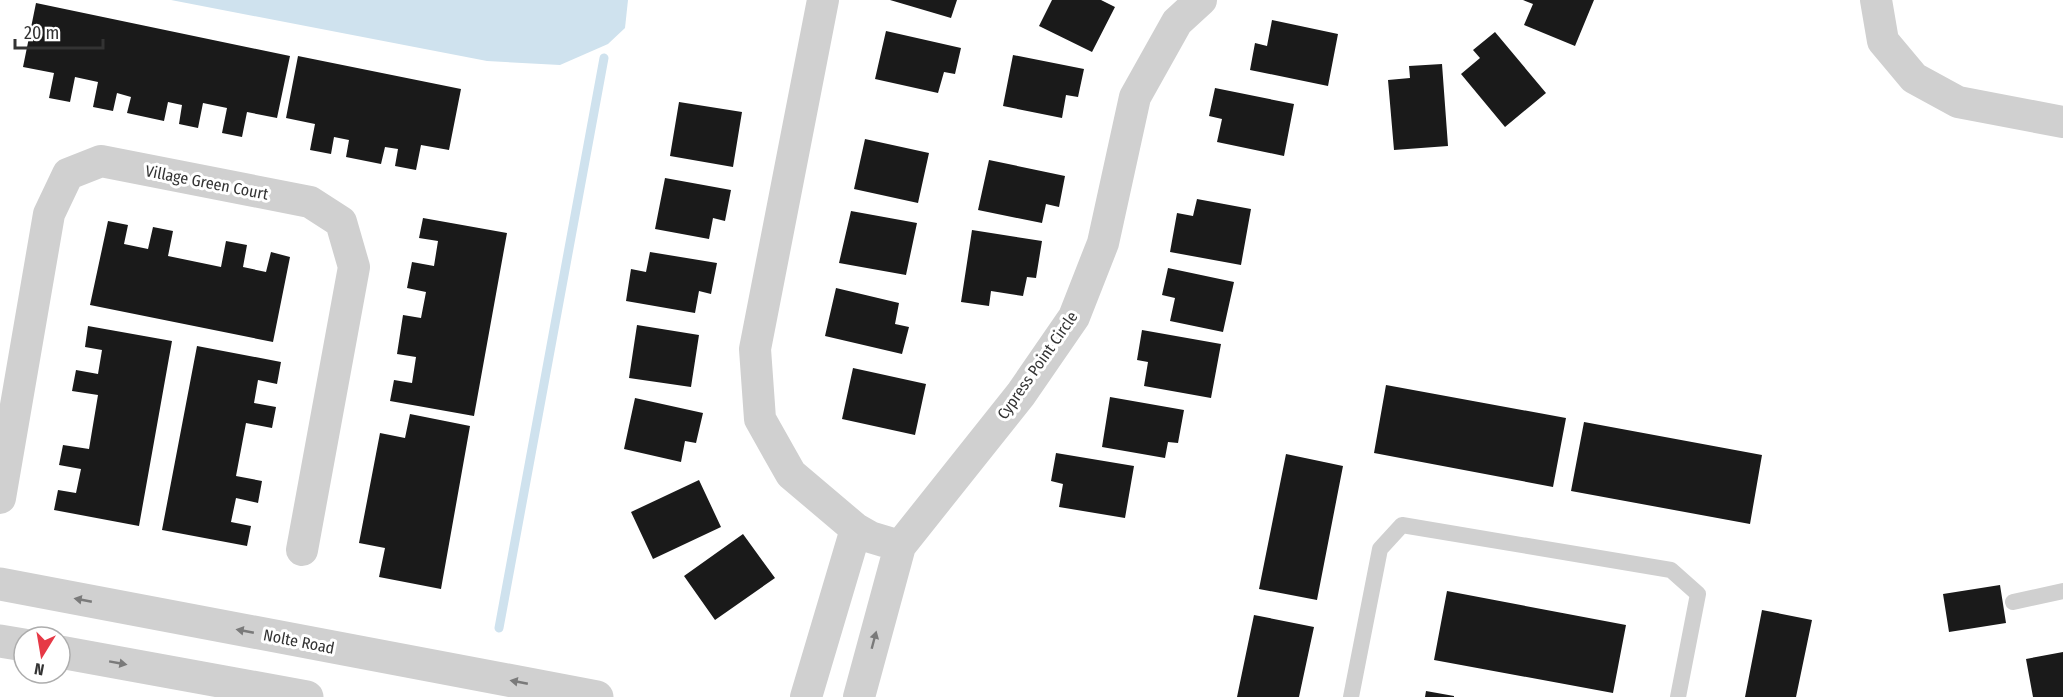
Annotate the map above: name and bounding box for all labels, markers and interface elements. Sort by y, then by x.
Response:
scale bar [15,12,104,50]
text: 20 m [24,22,59,44]
street label: Village Green Court [144,161,271,204]
street label: Cypress Point Circle [993,308,1082,423]
one-way arrow [73,595,92,604]
north arrow [12,625,72,685]
street label: Nolte Road [262,625,336,658]
one-way arrow [235,626,254,635]
one-way arrow [870,631,880,650]
one-way arrow [108,658,127,667]
text: N [33,659,46,679]
one-way arrow [509,677,528,686]

